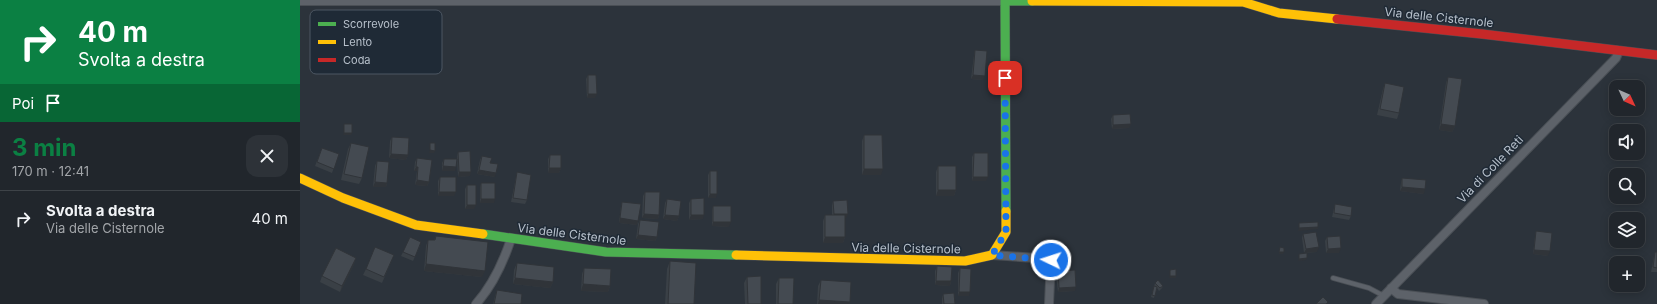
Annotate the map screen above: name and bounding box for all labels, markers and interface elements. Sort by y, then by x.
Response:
street label: Via delle Cisternole [1384,4,1494,30]
legend [310,10,442,74]
text: 40 m [78,15,148,49]
icon: right [12,16,64,68]
text: Scorrevole [343,17,399,31]
text: Lento [343,35,373,49]
text: Svolta a destra [78,49,205,70]
text: Coda [343,53,371,67]
pin [988,61,1022,95]
icon: arrive [994,67,1016,89]
north arrow [1609,80,1645,116]
map controls [1609,80,1645,292]
icon: arrive [42,92,64,114]
text: Poi [12,94,34,113]
button: sound [1609,124,1645,160]
street label: Via di Colle Reti [1454,132,1526,206]
text: 3 min [12,133,77,162]
button: close [246,135,288,177]
text: 170 m · 12:41 [12,163,89,179]
button: search [1609,168,1645,204]
text: Svolta a destra [46,201,155,220]
icon: right [12,208,34,230]
text: 40 m [251,209,288,228]
button: layers [1609,212,1645,248]
text: Via delle Cisternole [46,220,165,236]
street label: Via delle Cisternole [517,220,627,248]
position arrow [1030,239,1072,281]
street label: Via delle Cisternole [851,240,961,256]
button: + [1609,256,1645,292]

